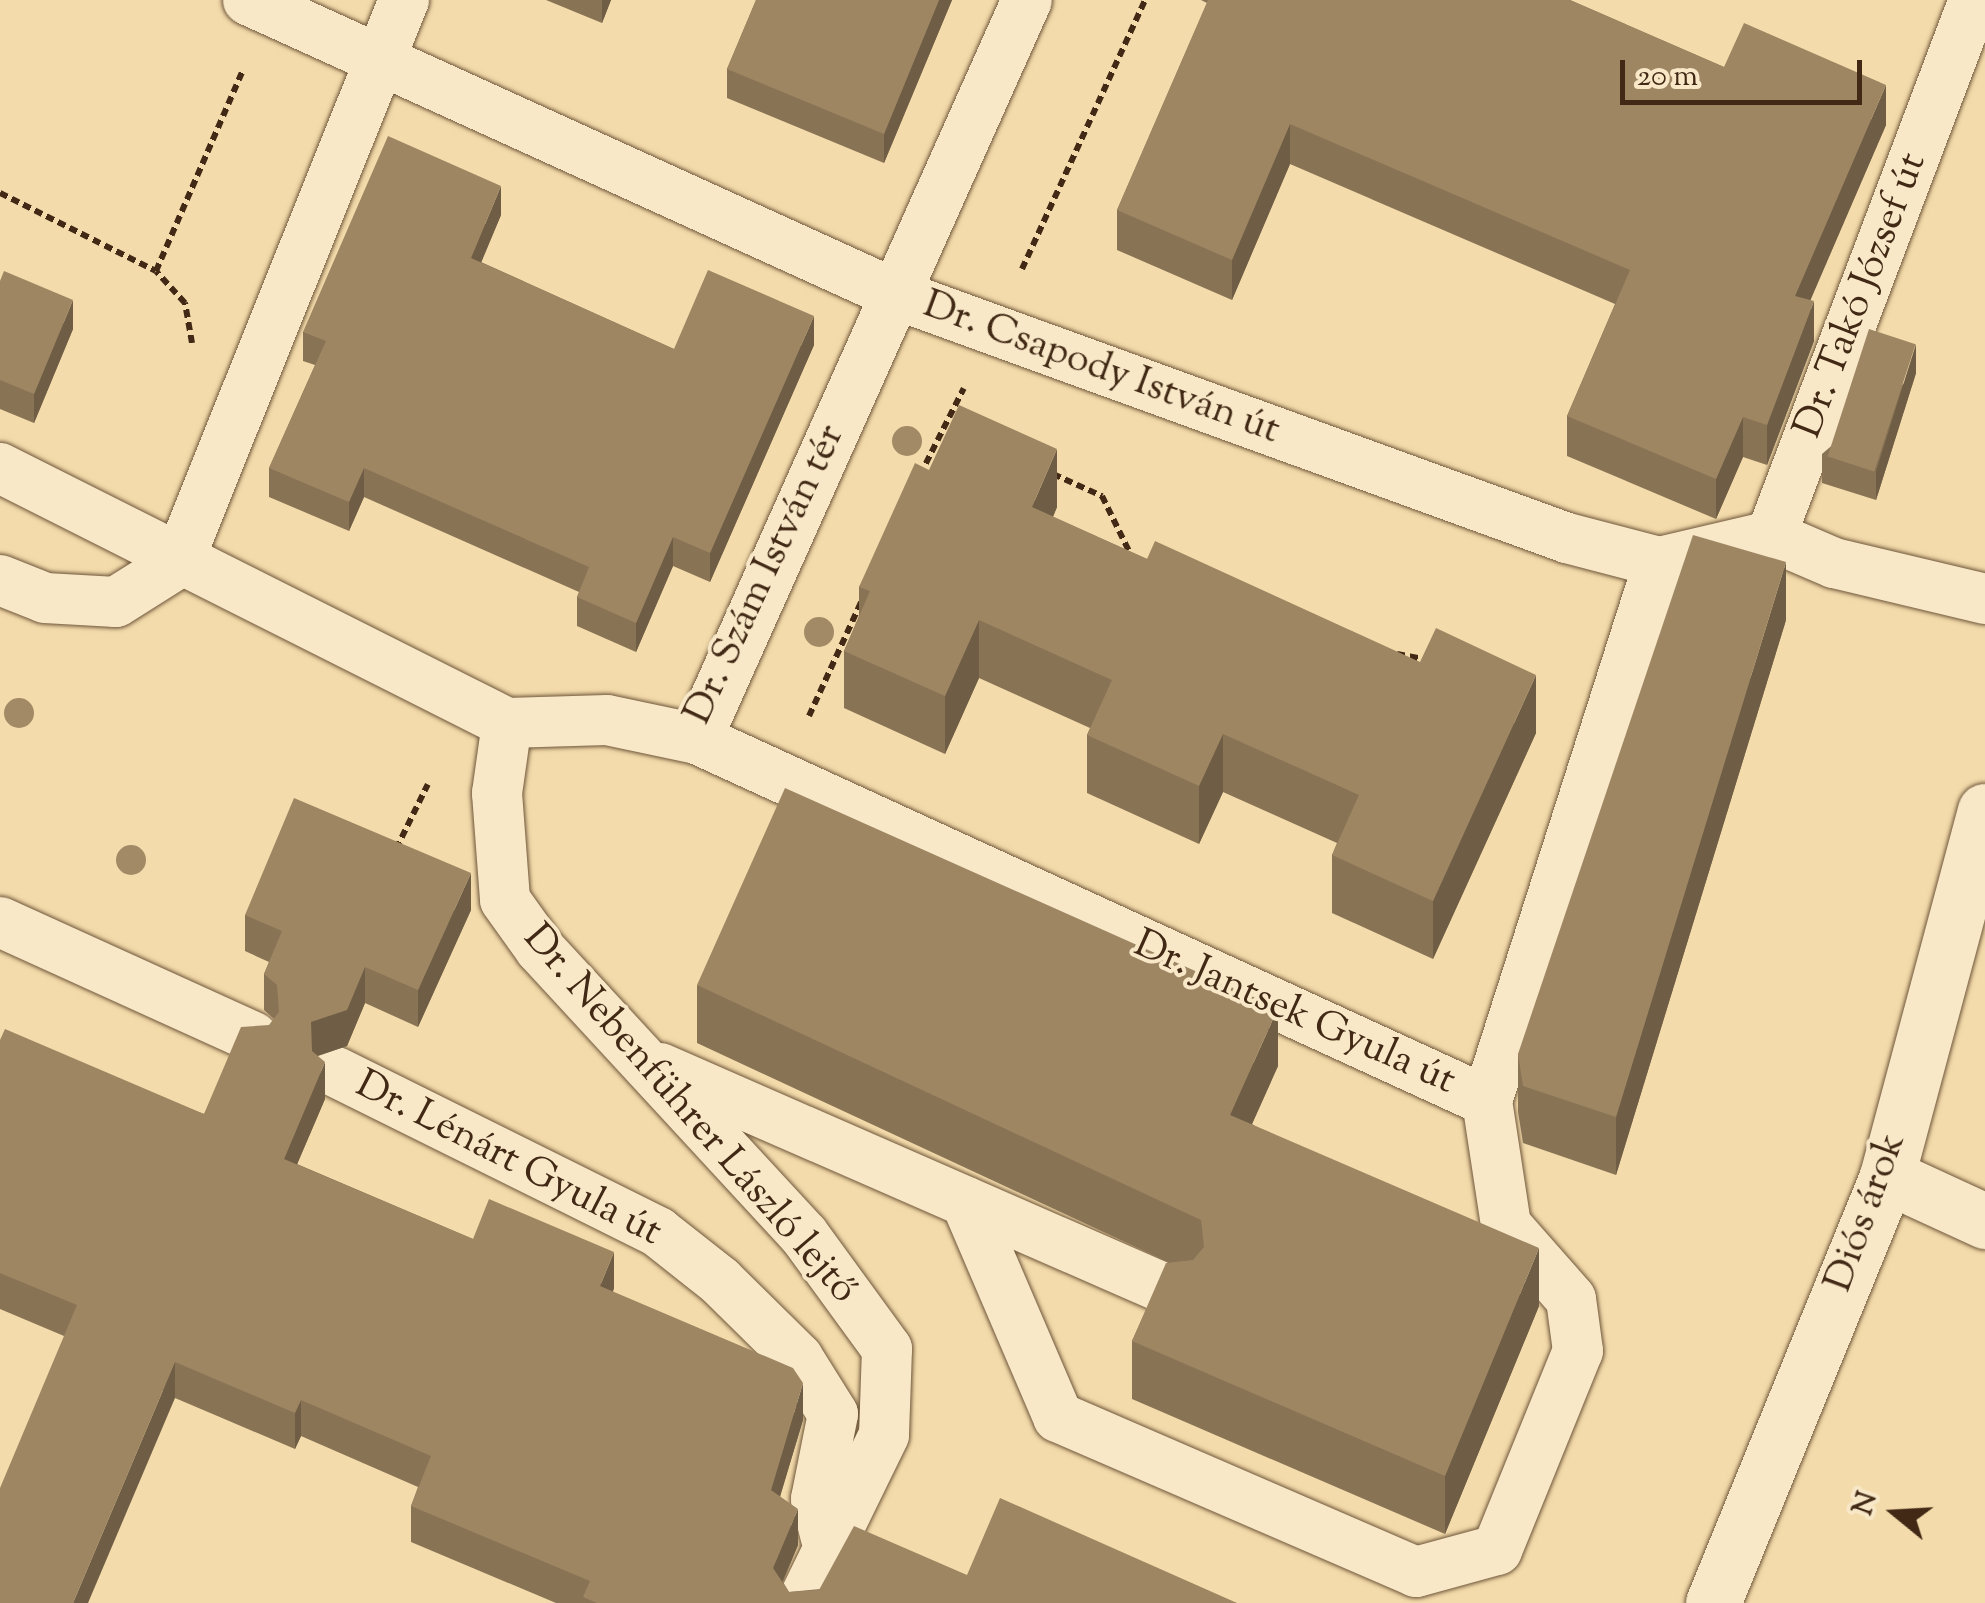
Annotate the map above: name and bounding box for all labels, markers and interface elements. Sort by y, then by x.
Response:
scale bar [1625,40,1868,102]
text: 20 m [1637,56,1698,99]
street label: Dr. Takó József út [1786,147,1938,445]
street label: Dr. Csapody István út [916,282,1286,456]
street label: Dr. Szám István tér [676,417,856,733]
street label: Dr. Nebenführer László lejtő [511,916,867,1314]
street label: Dr. Jantsek Gyula út [1126,922,1462,1106]
street label: Dr. Lénárt Gyula út [347,1062,669,1258]
street label: Diós árok [1816,1127,1918,1299]
north arrow [1845,1463,1945,1563]
text: N [1844,1487,1889,1521]

